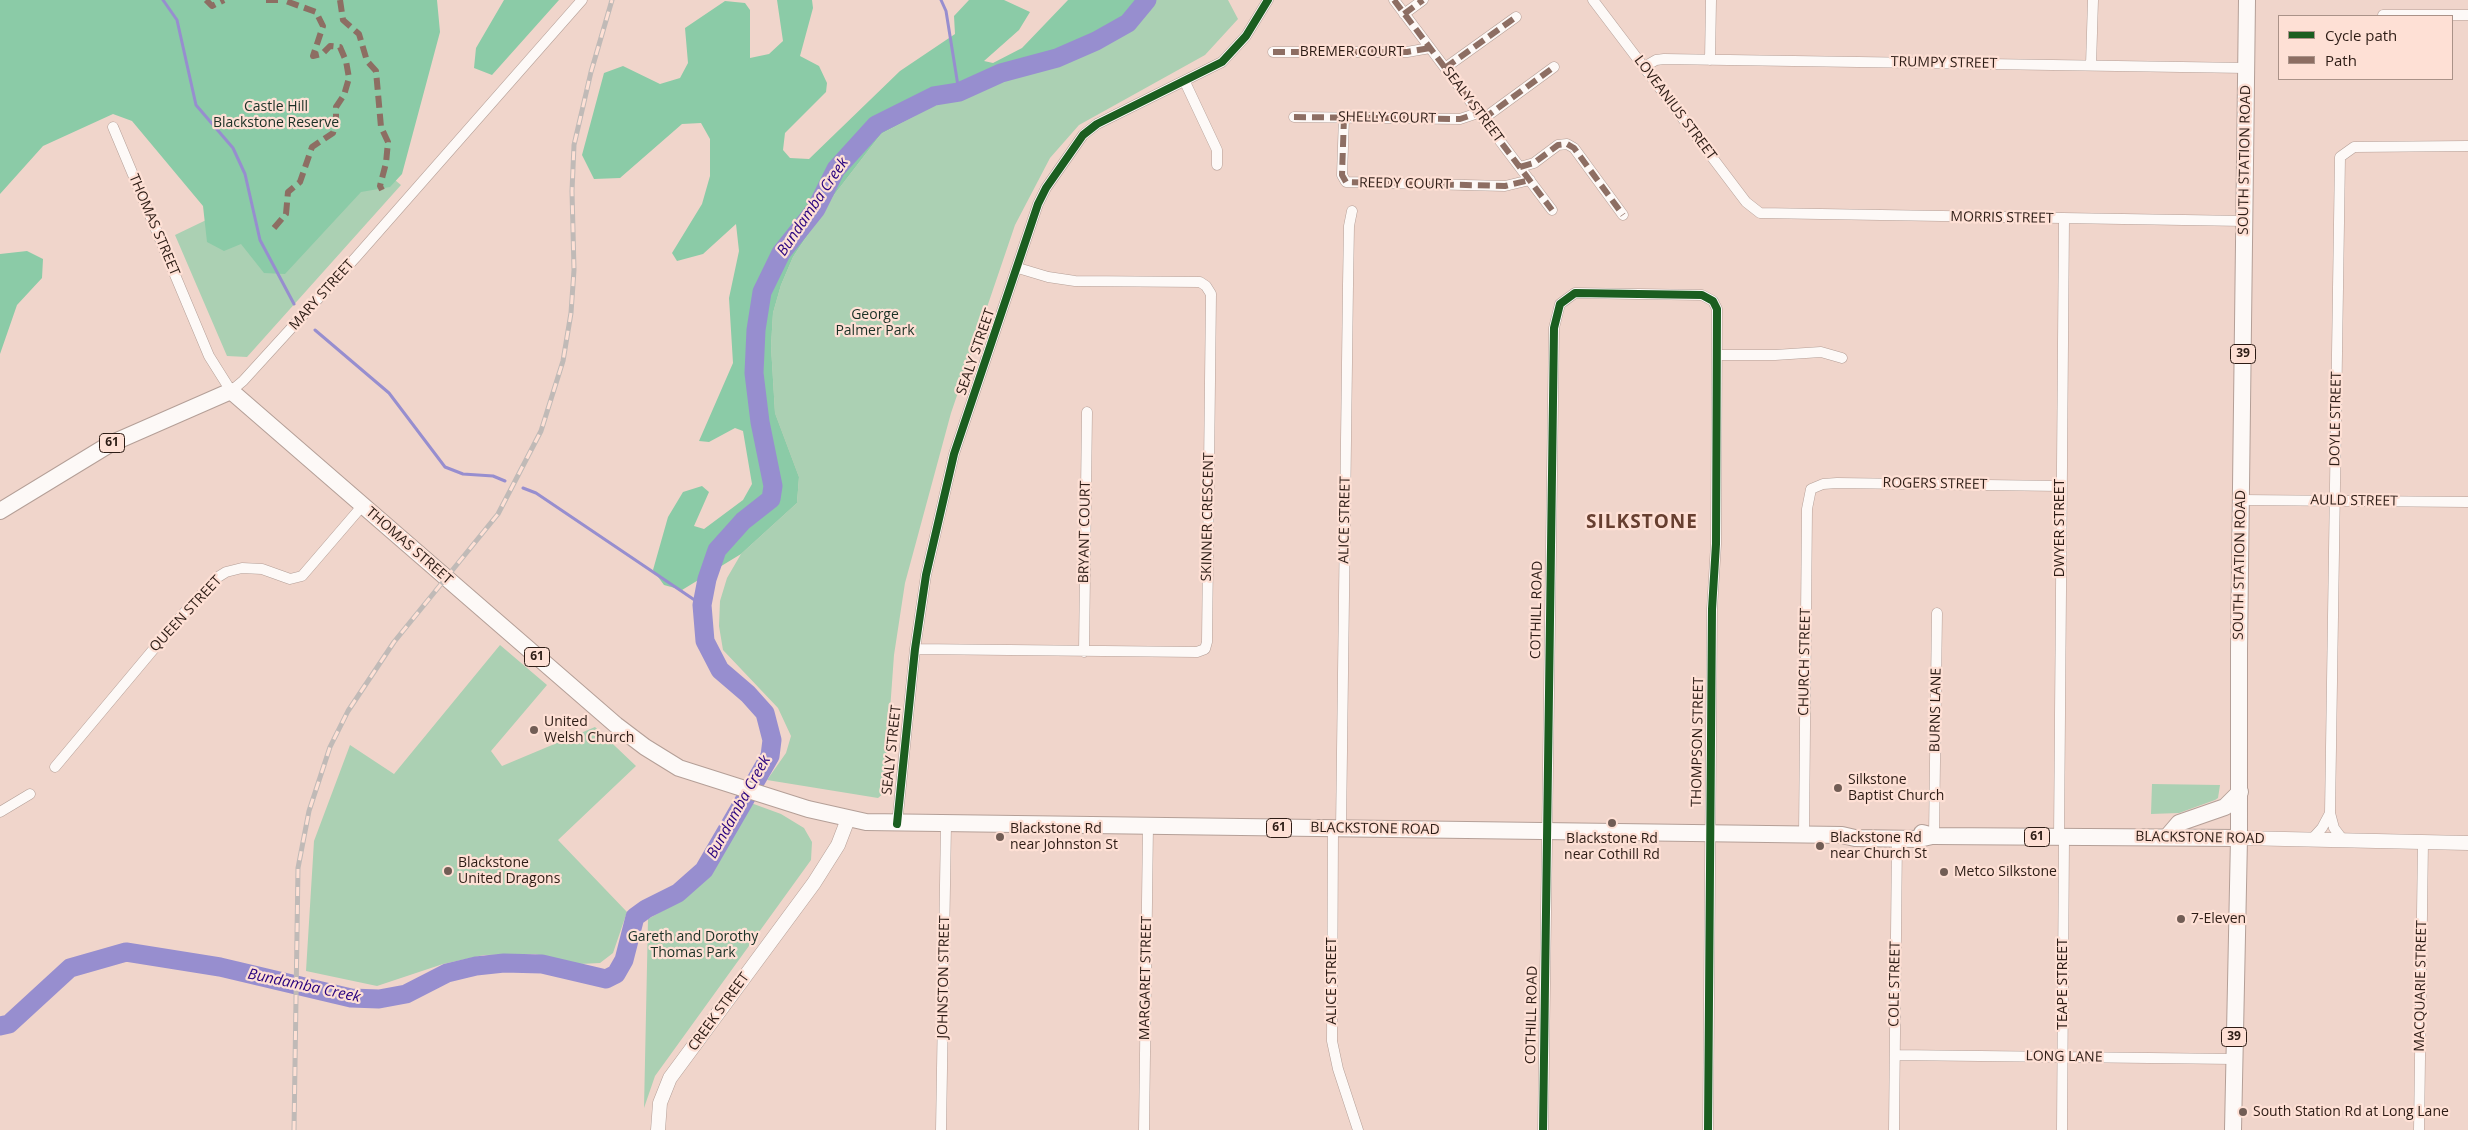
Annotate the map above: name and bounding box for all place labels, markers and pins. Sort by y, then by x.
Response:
place label: United Welsh Church [544,714,634,746]
marker: United Welsh Church [528,724,540,736]
place label: Silkstone Baptist Church [1848,772,1944,804]
marker: Silkstone Baptist Church [1832,782,1844,794]
marker: Blackstone Rd near Cothill Rd [1606,817,1618,829]
place label: Blackstone Rd near Johnston St [1010,821,1118,854]
place label: Blackstone Rd near Church St [1830,830,1927,862]
marker: Blackstone Rd near Johnston St [994,831,1006,843]
place label: Blackstone Rd near Cothill Rd [1564,831,1660,864]
marker: Blackstone Rd near Church St [1814,840,1826,852]
place label: Blackstone United Dragons [458,855,560,888]
place label: Metco Silkstone [1954,864,2057,880]
marker: Blackstone United Dragons [442,865,454,877]
marker: Metco Silkstone [1938,866,1950,878]
place label: 7-Eleven [2191,911,2246,927]
marker: 7-Eleven [2175,913,2187,925]
place label: South Station Rd at Long Lane [2253,1104,2449,1120]
marker: South Station Rd at Long Lane [2237,1106,2249,1118]

